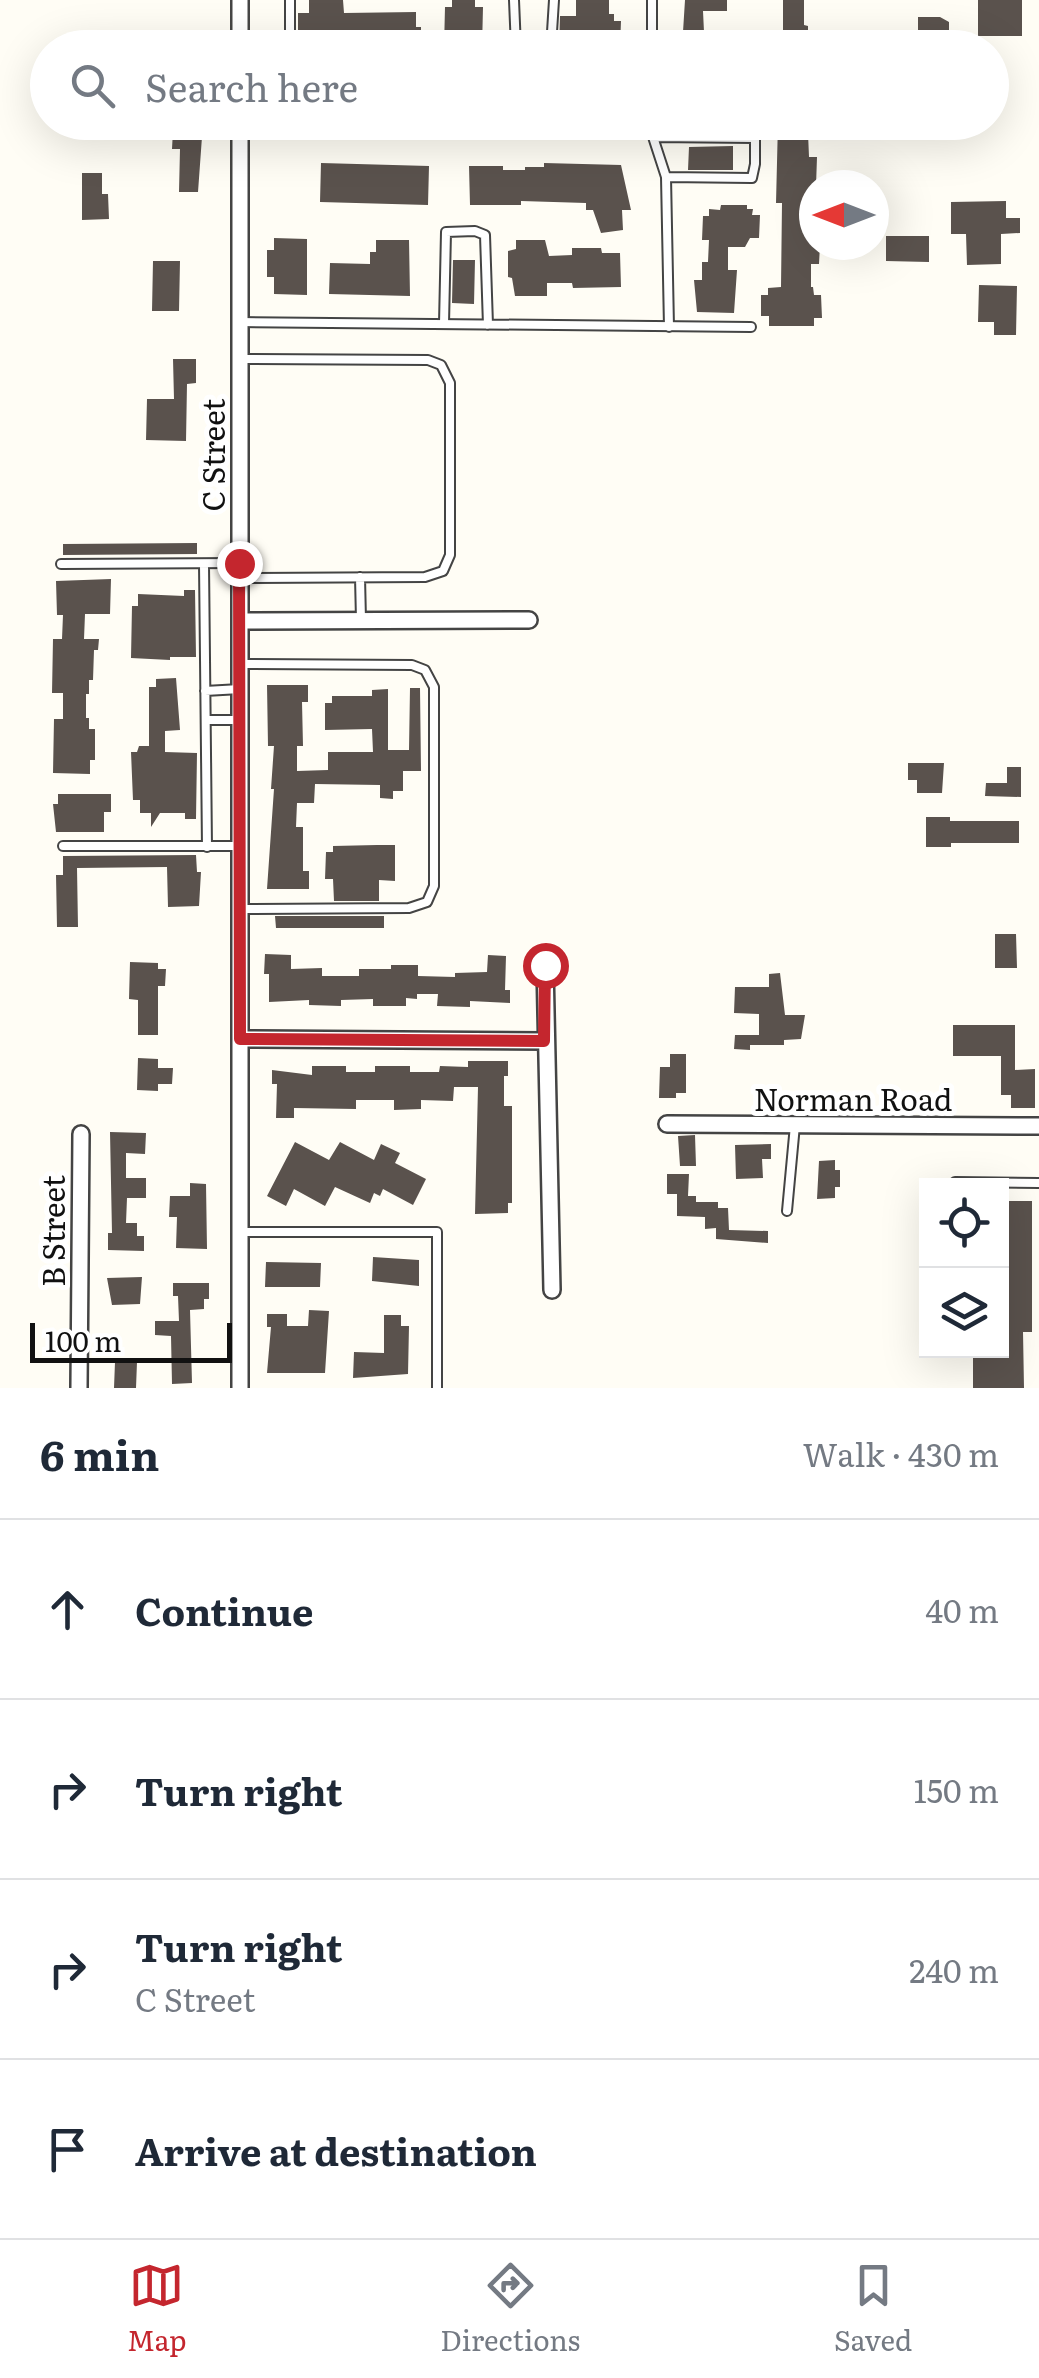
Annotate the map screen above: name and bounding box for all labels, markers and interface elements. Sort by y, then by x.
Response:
search box [30,30,1009,140]
text: Search here [145,57,358,114]
icon: search [65,58,120,113]
north arrow [799,170,889,260]
street label: C Street [190,399,234,511]
route end [217,541,263,587]
route start [523,943,569,989]
street label: Norman Road [754,1076,952,1120]
street label: B Street [30,1175,74,1287]
map controls [919,1178,1009,1358]
button: locate [919,1178,1009,1268]
button: layers [919,1268,1009,1358]
scale bar [30,1318,232,1362]
text: 100 m [45,1319,122,1361]
text: 6 min [40,1422,159,1484]
text: Walk · 430 m [803,1429,999,1477]
text: Continue [135,1581,313,1638]
icon: ahead [40,1582,95,1637]
text: 40 m [925,1585,999,1633]
text: Turn right [135,1761,342,1818]
icon: right [40,1762,95,1817]
text: 150 m [914,1765,999,1813]
text: Turn right [135,1917,342,1974]
icon: right [40,1942,95,1997]
text: 240 m [909,1945,999,1993]
text: C Street [135,1974,255,2022]
text: Arrive at destination [135,2121,537,2178]
icon: arrive [40,2122,95,2177]
tab: Map [127,2258,187,2360]
tab: Directions [440,2258,580,2360]
tab: Saved [834,2258,912,2360]

